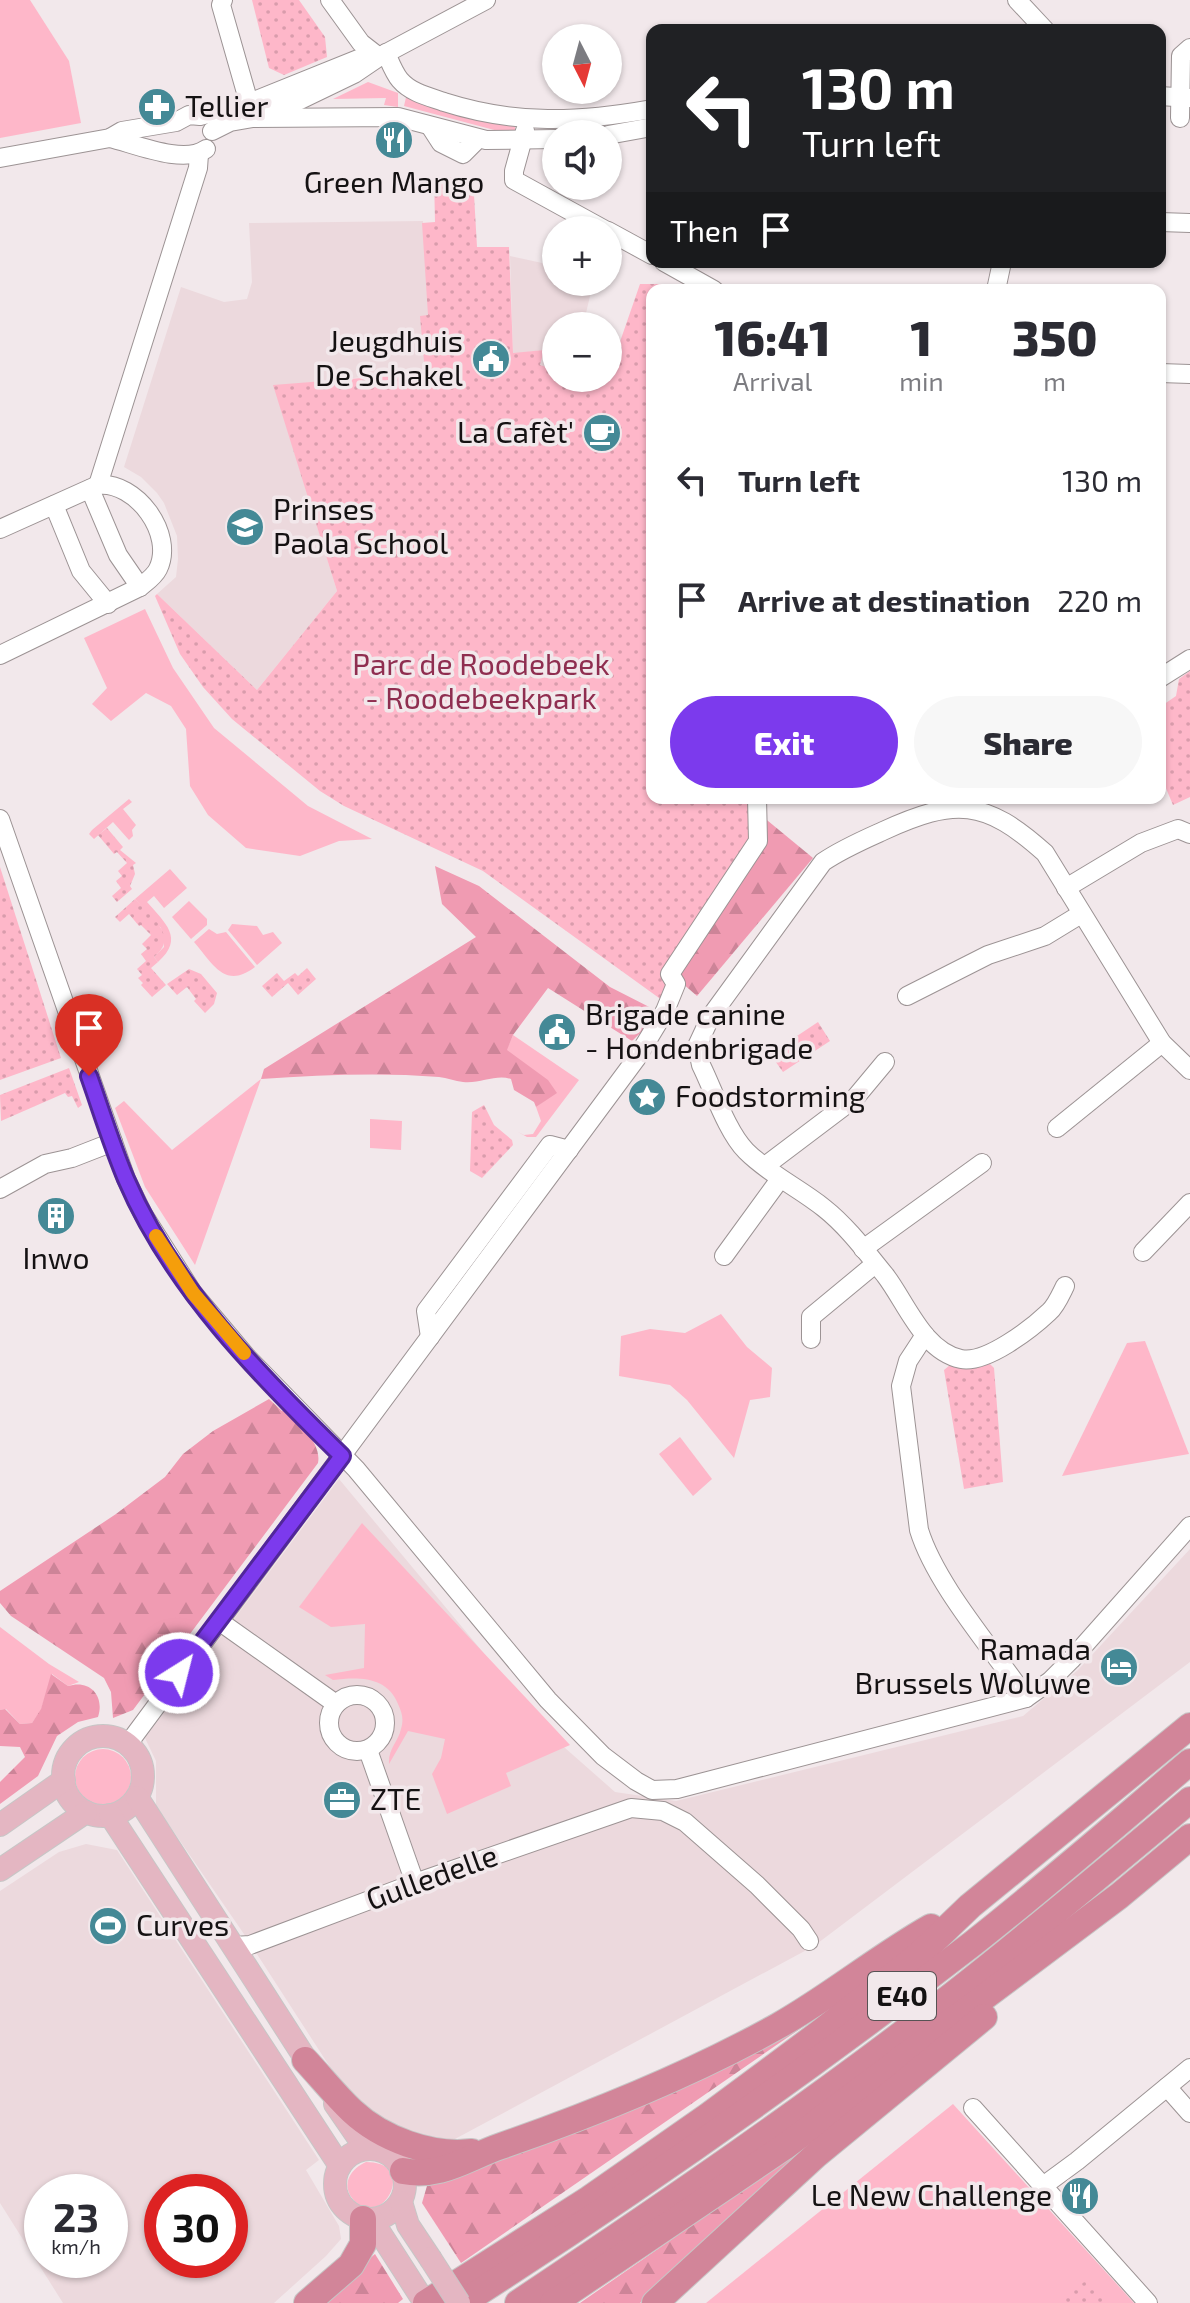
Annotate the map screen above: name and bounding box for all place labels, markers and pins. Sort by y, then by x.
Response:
pharmacy icon: Tellier [136,86,178,128]
place label: Tellier [185,87,269,123]
restaurant icon: Green Mango [373,119,415,161]
place label: Green Mango [304,163,484,199]
place label: Jeugdhuis De Schakel [315,322,463,392]
public building icon: Jeugdhuis De Schakel [470,338,512,380]
cafe icon: La Cafèt' [581,412,623,454]
place label: La Cafèt' [457,413,574,449]
place label: Prinses Paola School [273,490,448,560]
school or university icon: Prinses Paola School [224,506,266,548]
pin [55,994,123,1076]
place label: Brigade canine - Hondenbrigade [585,995,813,1065]
public building icon: Brigade canine - Hondenbrigade [536,1011,578,1053]
place icon: Foodstorming [626,1076,668,1118]
place label: Foodstorming [675,1077,866,1113]
building icon: Inwo [35,1195,77,1237]
place label: Inwo [23,1239,89,1275]
place label: Ramada Brussels Woluwe [855,1630,1091,1700]
hotel icon: Ramada Brussels Woluwe [1098,1646,1140,1688]
office icon: ZTE [321,1779,363,1821]
place label: ZTE [370,1780,421,1816]
sports icon: Curves [87,1905,129,1947]
place label: Curves [136,1906,229,1942]
restaurant icon: Le New Challenge [1059,2175,1101,2217]
place label: Le New Challenge [811,2176,1052,2212]

